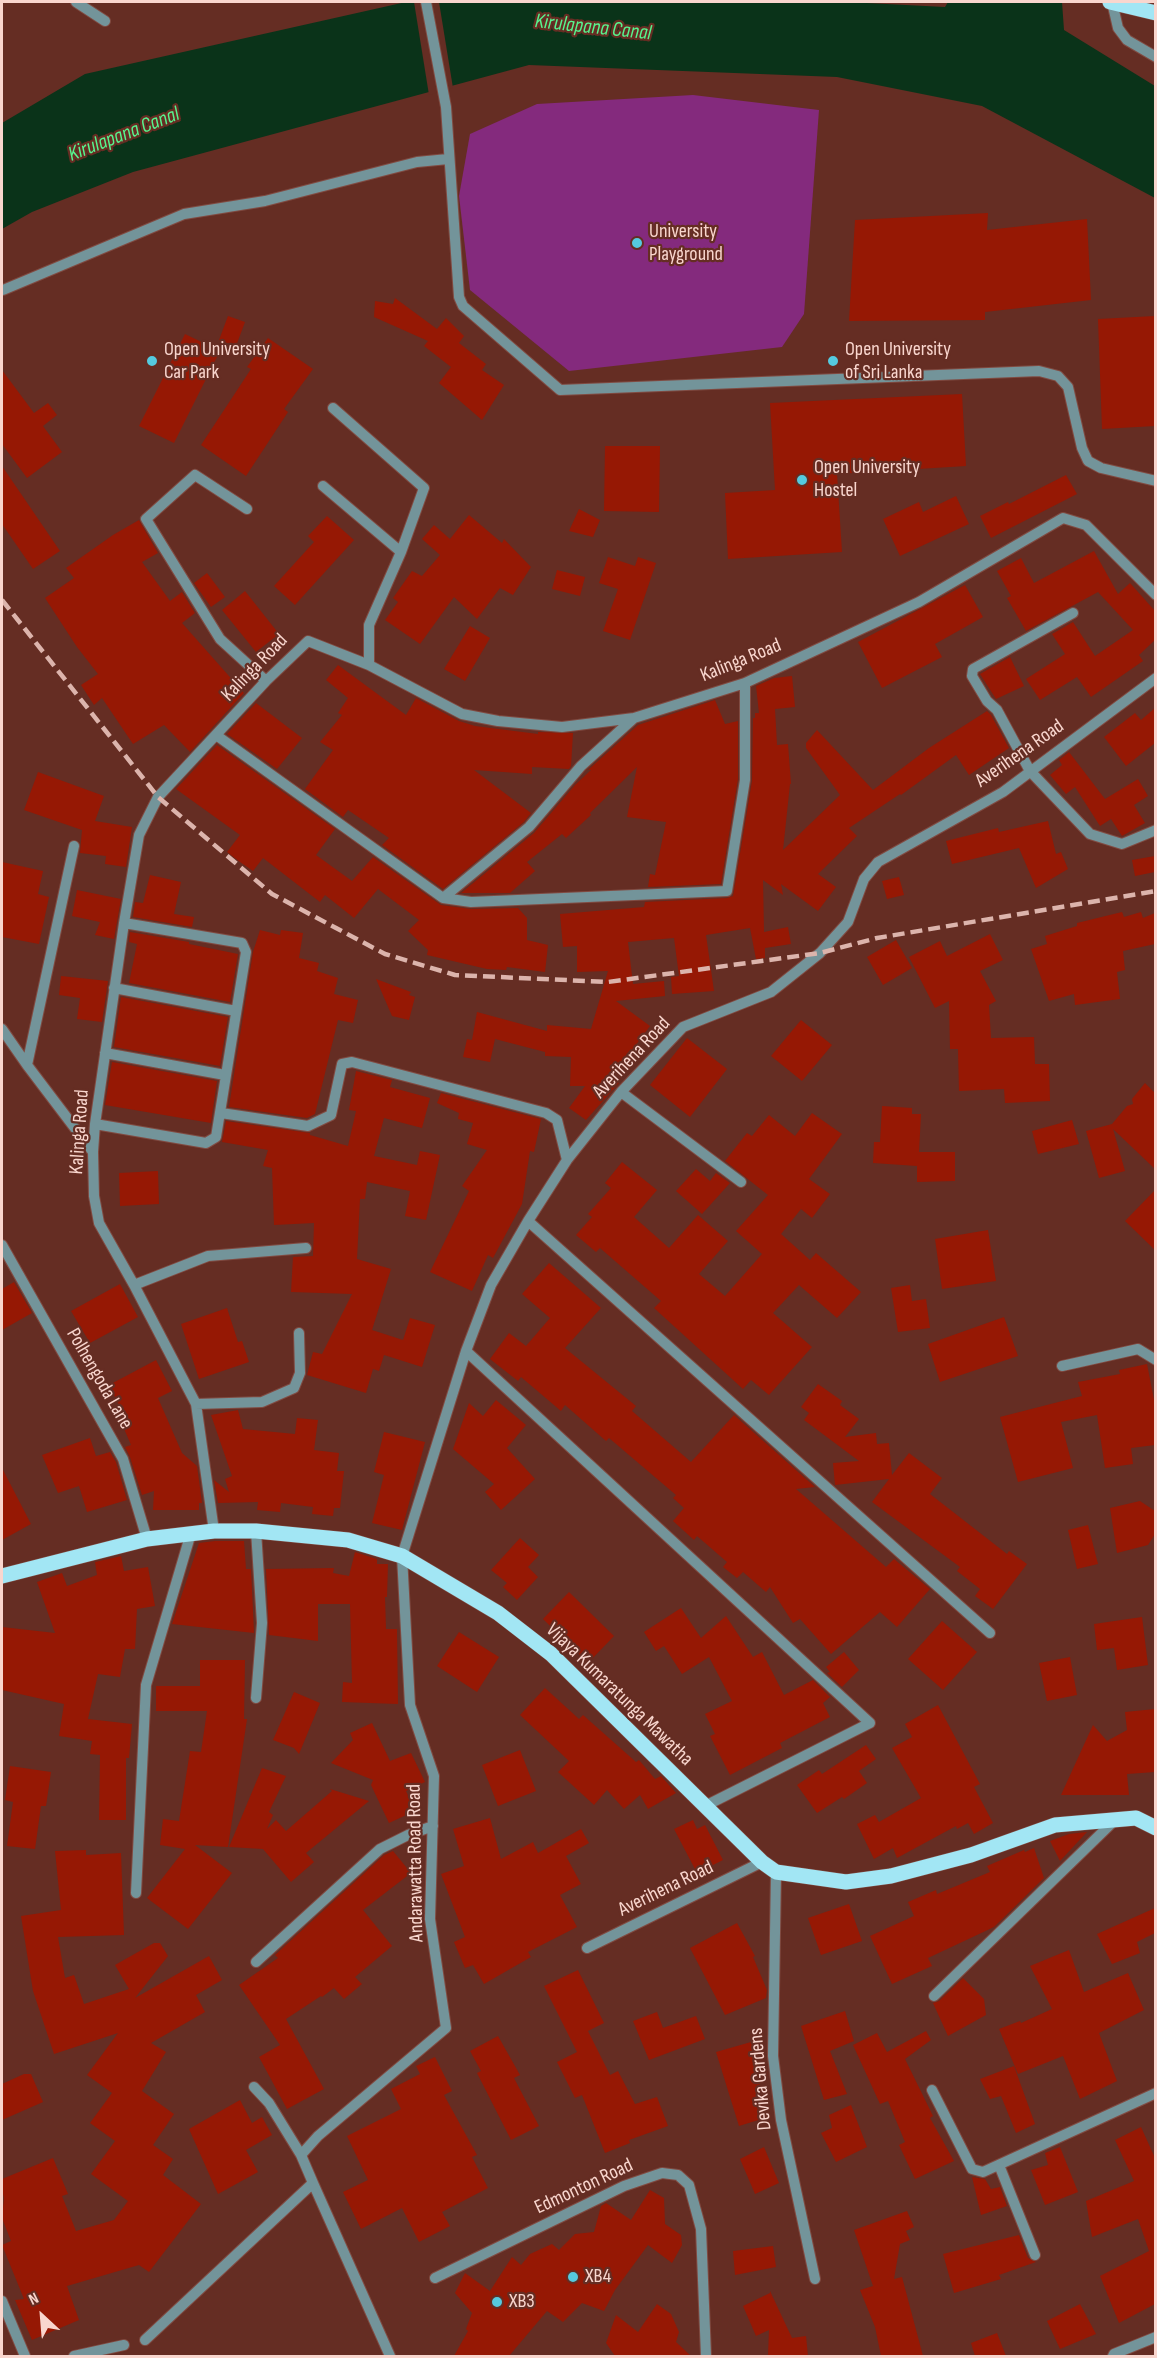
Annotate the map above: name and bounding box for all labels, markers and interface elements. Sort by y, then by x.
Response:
water label: Kirulapana Canal [533,9,653,47]
water label: Kirulapana Canal [65,102,183,168]
place label: University Playground [649,220,723,267]
marker: University Playground [630,236,644,250]
place label: Open University Car Park [164,338,270,385]
place label: Open University of Sri Lanka [845,338,951,385]
marker: Open University Car Park [145,354,159,368]
marker: Open University of Sri Lanka [826,354,840,368]
place label: Open University Hostel [814,456,920,503]
marker: Open University Hostel [795,473,809,487]
street label: Kalinga Road [217,629,293,707]
street label: Kalinga Road [697,634,785,688]
street label: Averihena Road [971,715,1069,793]
street label: Averihena Road [588,1012,676,1104]
street label: Kalinga Road [65,1089,95,1175]
street label: Polhengoda Lane [60,1324,138,1434]
street label: Vijaya Kumaratunga Mawatha [540,1619,698,1771]
street label: Andarawatta Road Road [403,1784,429,1942]
street label: Averihena Road [615,1856,717,1922]
street label: Devika Gardens [745,2027,777,2131]
street label: Edmonton Road [531,2154,637,2220]
place label: XB4 [585,2265,611,2289]
marker: XB4 [566,2270,580,2284]
north arrow [12,2286,72,2346]
text: N [26,2289,42,2310]
place label: XB3 [509,2290,535,2314]
marker: XB3 [490,2295,504,2309]

